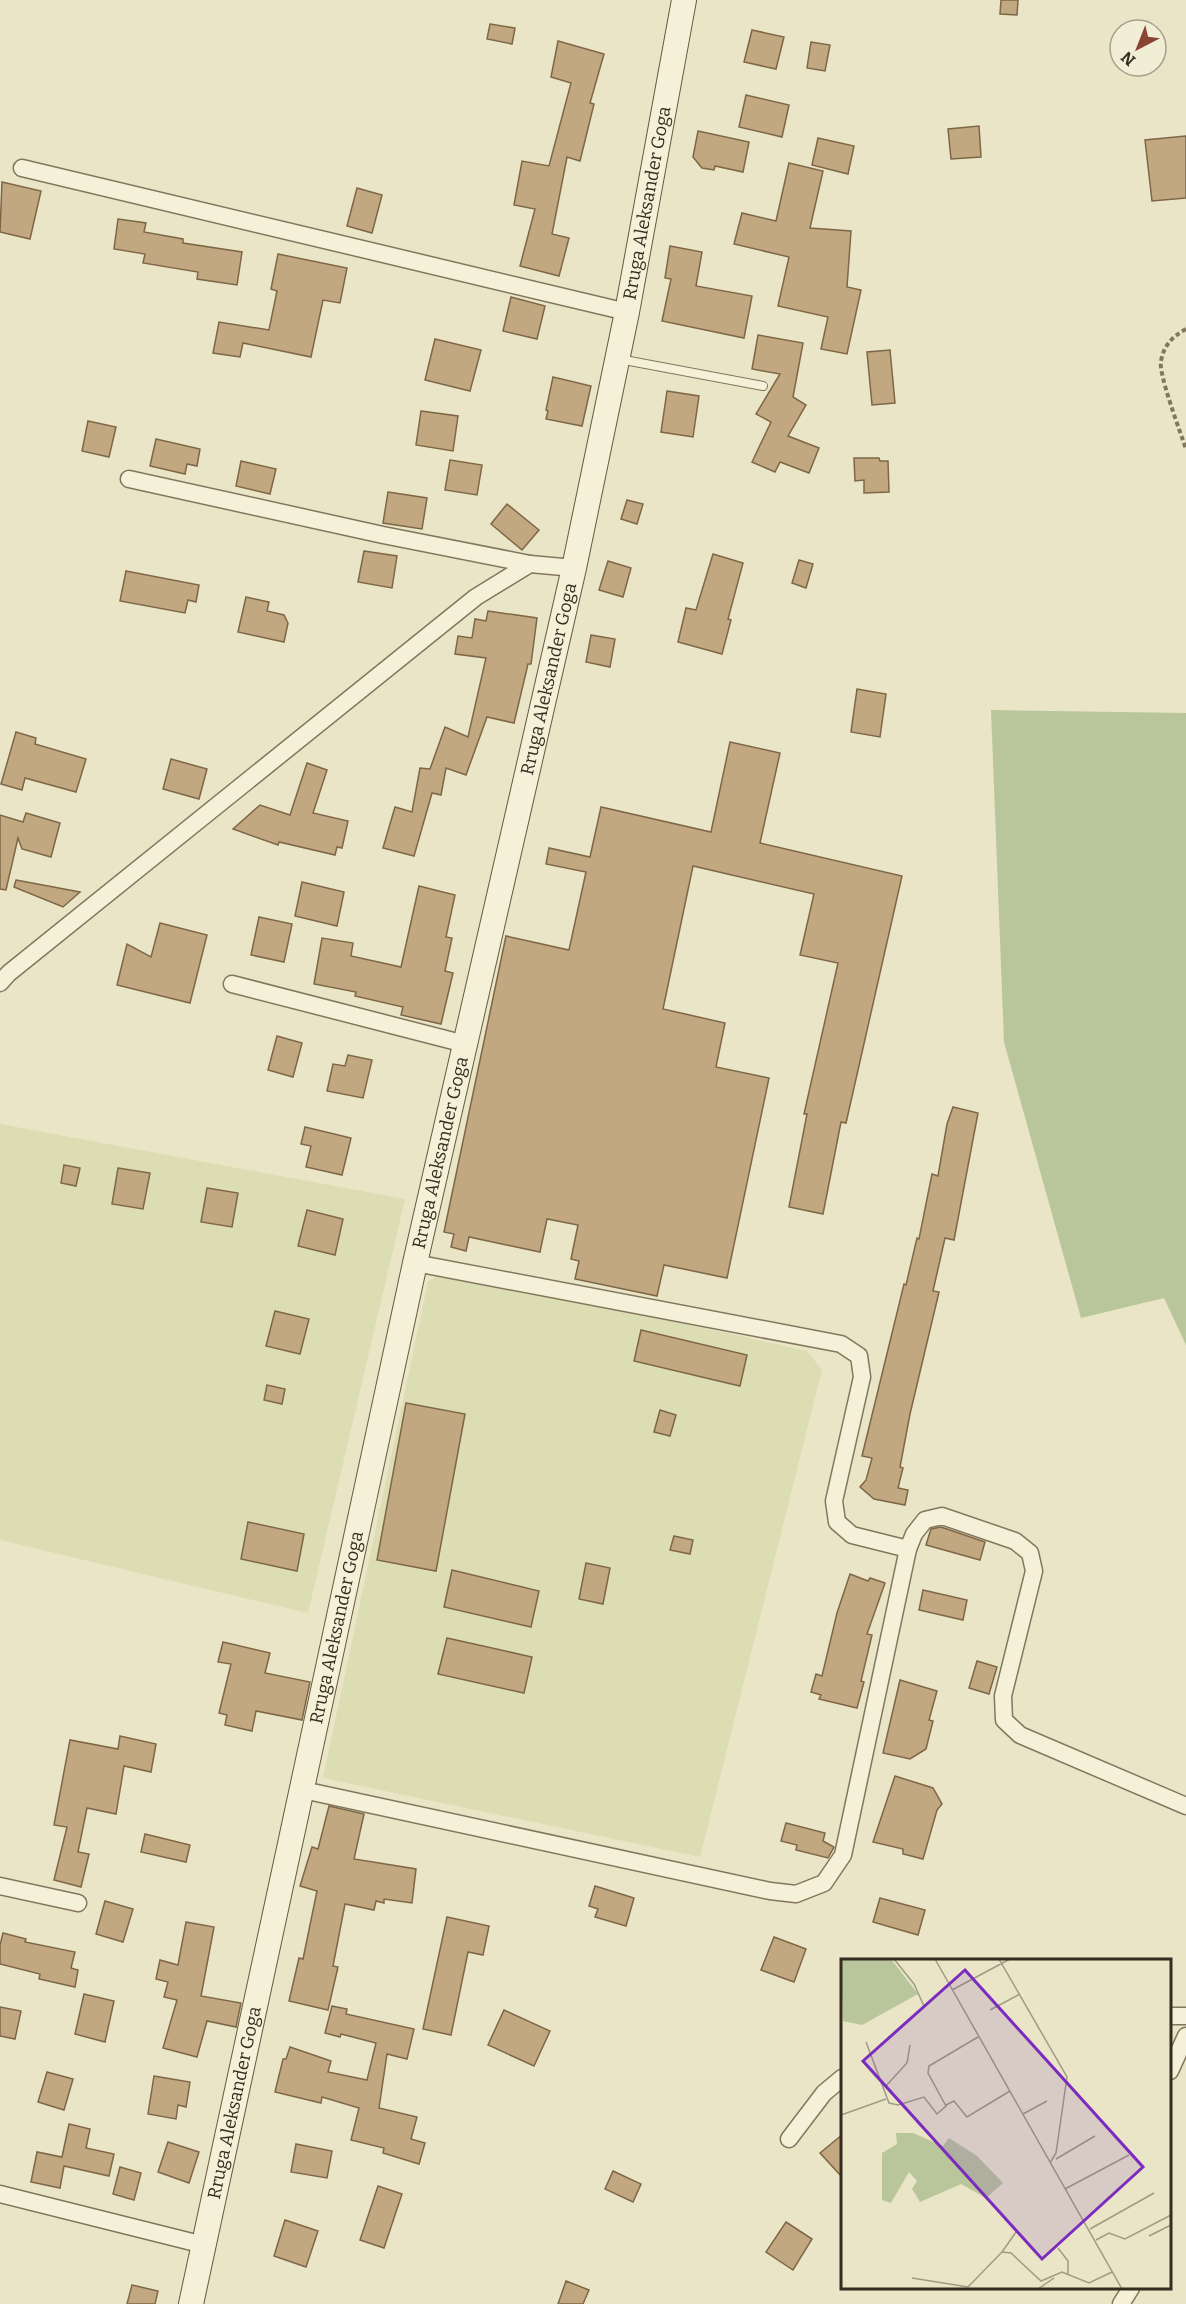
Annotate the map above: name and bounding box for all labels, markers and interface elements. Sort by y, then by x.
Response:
north arrow [1108,18,1168,78]
text: N [1117,48,1139,70]
street label: Rruga Aleksander Goga [618,104,675,302]
street label: Rruga Aleksander Goga [516,581,581,777]
street label: Rruga Aleksander Goga [408,1054,473,1251]
street label: Rruga Aleksander Goga [305,1529,368,1726]
inset map [841,1959,1171,2289]
street label: Rruga Aleksander Goga [203,2004,266,2201]

